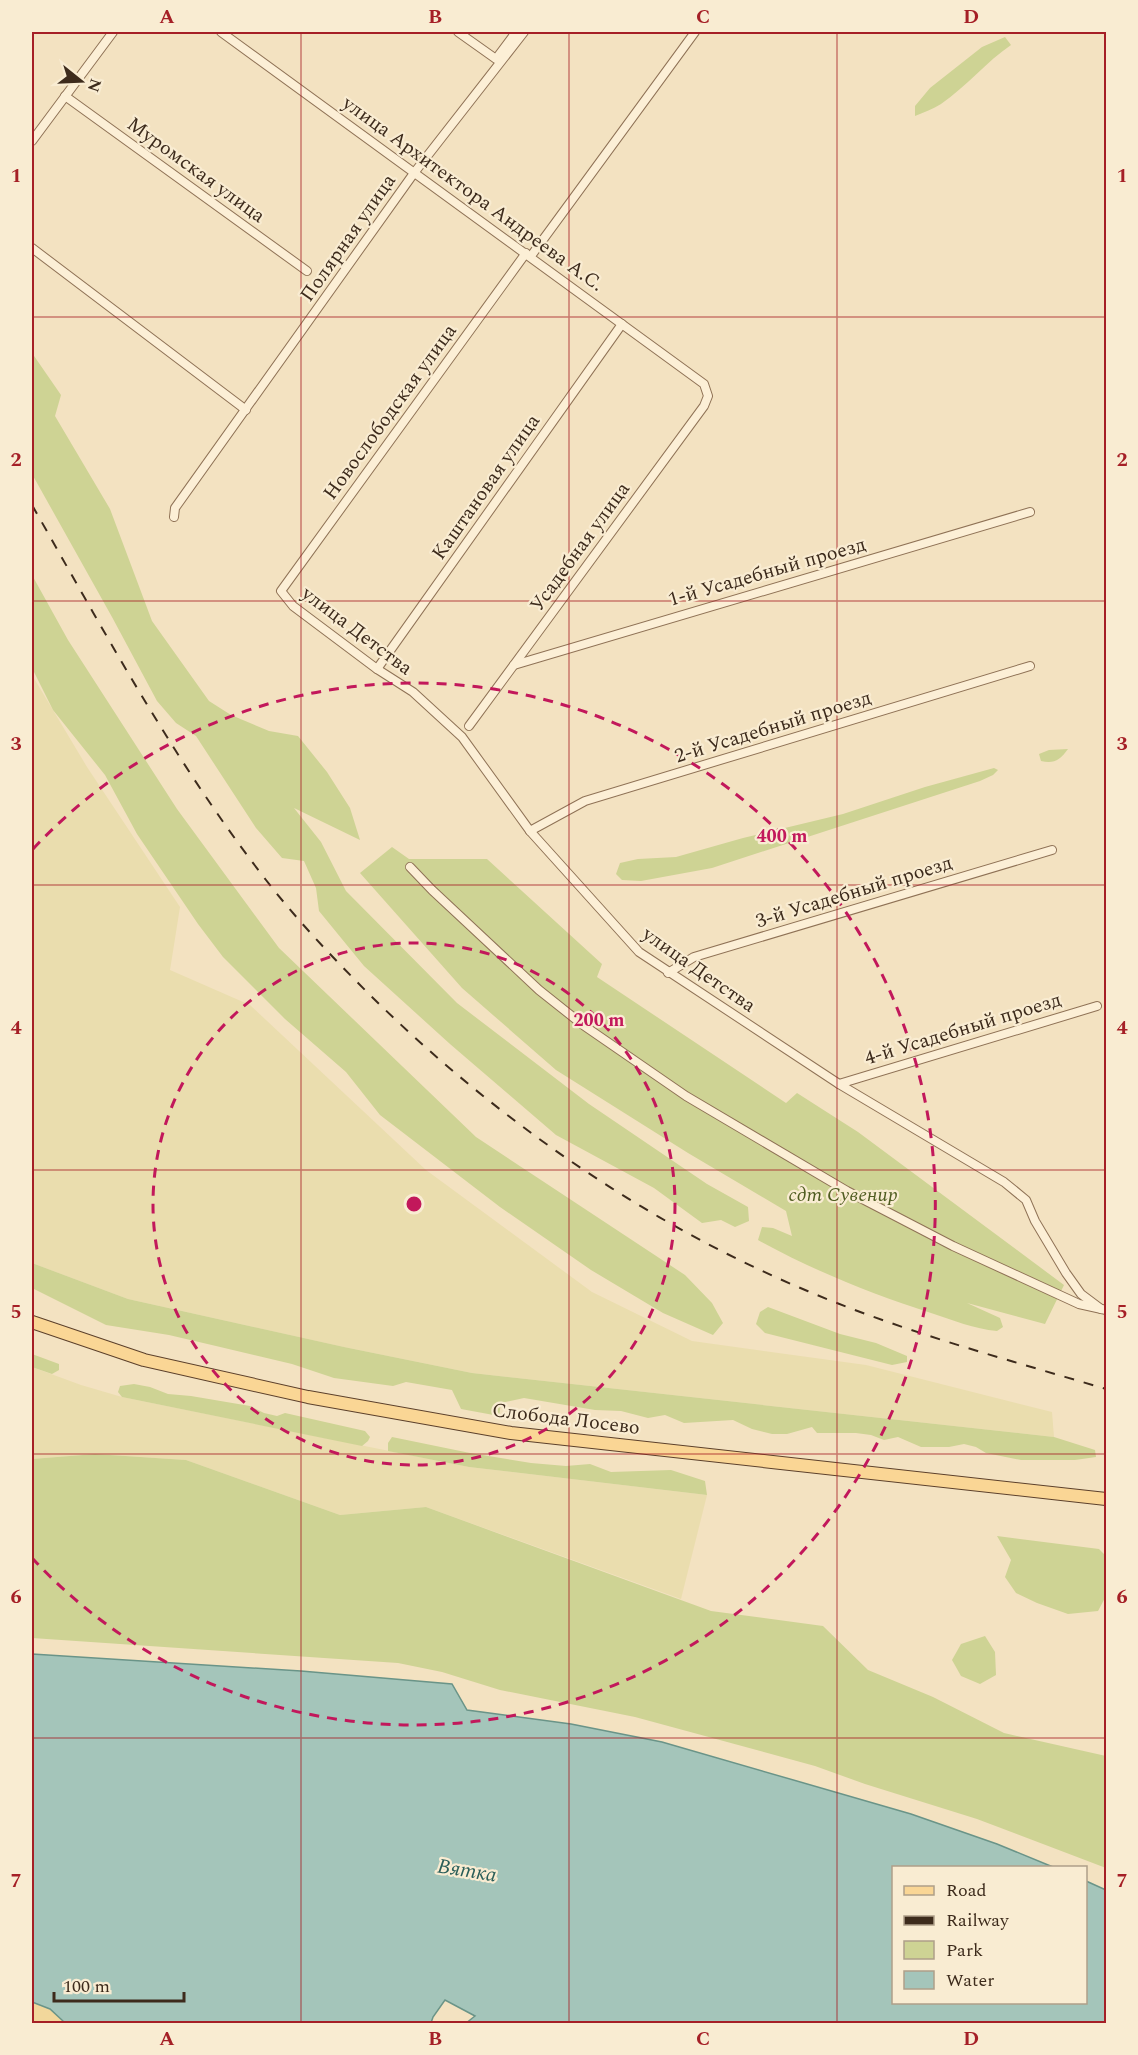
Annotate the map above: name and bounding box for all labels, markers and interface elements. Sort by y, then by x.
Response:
text: A [159,2,175,32]
text: B [428,2,442,32]
text: C [696,2,710,32]
text: D [963,2,979,32]
north arrow [51,51,111,111]
text: N [81,75,108,95]
street label: улица Архитектора Андреева А.С. [335,88,610,299]
street label: Муромская улица [120,109,272,231]
text: 1 [10,161,22,191]
text: 1 [1116,161,1128,191]
street label: Полярная улица [293,168,404,308]
street label: Новослободская улица [316,318,464,506]
street label: Каштановая улица [424,408,548,566]
text: 2 [10,445,22,475]
text: 2 [1116,445,1128,475]
street label: Усадебная улица [522,476,638,618]
street label: 1-й Усадебный проезд [665,529,869,615]
street label: улица Детства [294,578,419,683]
street label: 2-й Усадебный проезд [671,683,875,771]
text: 3 [10,729,22,759]
text: 3 [1116,729,1128,759]
text: 400 m [756,823,808,850]
street label: 3-й Усадебный проезд [752,848,956,936]
street label: улица Детства [635,919,762,1020]
street label: 4-й Усадебный проезд [861,985,1065,1073]
text: 200 m [573,1007,625,1034]
text: 4 [10,1013,22,1043]
text: 4 [1116,1013,1128,1043]
park label: сдт Сувенир [788,1180,898,1210]
centre of rings [404,1194,424,1214]
text: 5 [10,1297,22,1327]
text: 5 [1116,1297,1128,1327]
street label: Слобода Лосево [490,1395,642,1443]
text: 6 [10,1582,22,1612]
text: 6 [1116,1582,1128,1612]
water label: Вятка [435,1851,499,1892]
text: 7 [10,1866,22,1896]
legend [892,1866,1087,2004]
text: 7 [1116,1866,1128,1896]
text: Road [946,1877,987,1904]
text: Railway [946,1907,1010,1934]
text: Park [946,1937,983,1964]
scale bar [54,1965,184,2003]
text: Water [946,1967,994,1994]
text: 100 m [63,1973,110,2000]
text: A [159,2024,175,2054]
text: B [428,2024,442,2054]
text: C [696,2024,710,2054]
text: D [963,2024,979,2054]

